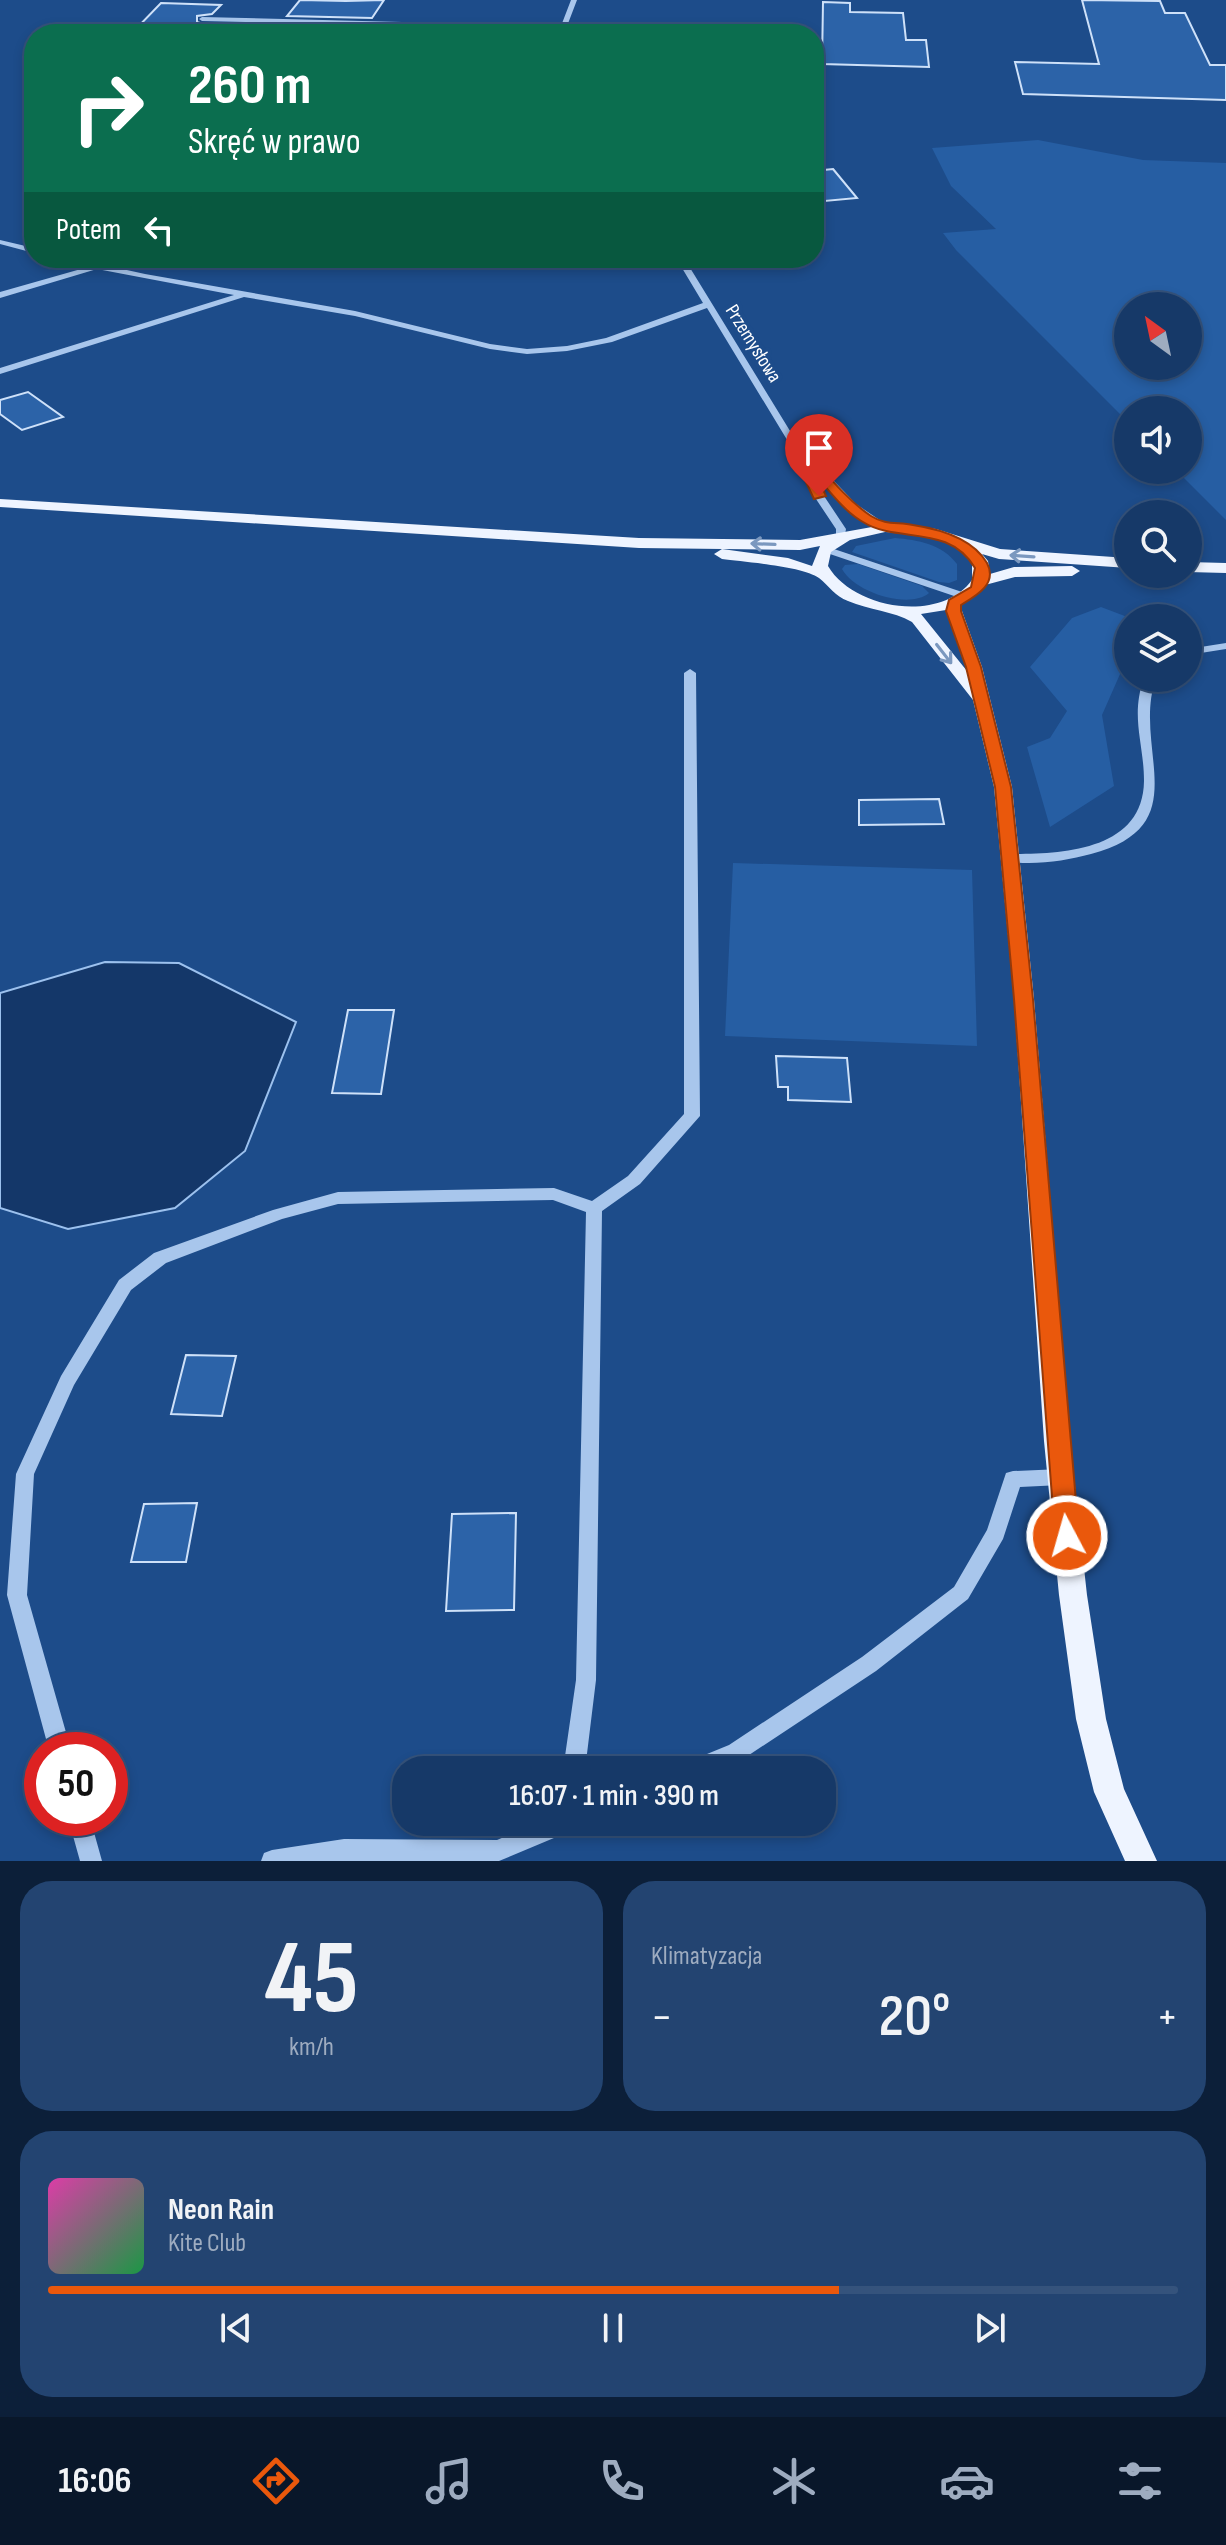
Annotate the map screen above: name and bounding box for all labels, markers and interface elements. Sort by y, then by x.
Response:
text: 260 m [188,53,311,120]
icon: right [56,56,160,160]
text: Skręć w prawo [188,121,361,164]
icon: left [137,208,181,252]
text: Potem [56,212,121,248]
north arrow [1114,292,1202,380]
map controls [1114,292,1202,692]
street label: Przemysłowa [720,300,787,387]
button: sound [1114,396,1202,484]
pin [785,414,853,496]
icon: arrive [797,426,841,470]
button: search [1114,500,1202,588]
one-way arrow [750,537,777,552]
one-way arrow [1009,548,1036,563]
button: layers [1114,604,1202,692]
one-way arrow [936,643,953,664]
position arrow [1025,1494,1109,1578]
speed limit sign: 50 [24,1732,128,1836]
text: 16:07 · 1 min · 390 m [509,1778,719,1814]
text: 45 [264,1917,359,2042]
text: Klimatyzacja [651,1941,762,1972]
text: 20° [879,1981,950,2053]
text: − [651,1991,673,2044]
text: + [1156,1991,1178,2044]
text: km/h [289,2032,334,2063]
text: Neon Rain [168,2192,274,2228]
text: Kite Club [168,2228,246,2259]
icon: previous [214,2306,258,2350]
icon: pause [591,2306,635,2350]
icon: next [968,2306,1012,2350]
icon: directions [248,2453,304,2509]
icon: music [421,2453,477,2509]
icon: phone [594,2453,650,2509]
icon: climate [766,2453,822,2509]
icon: car [939,2453,995,2509]
icon: filters [1112,2453,1168,2509]
text: 16:06 [58,2460,132,2503]

